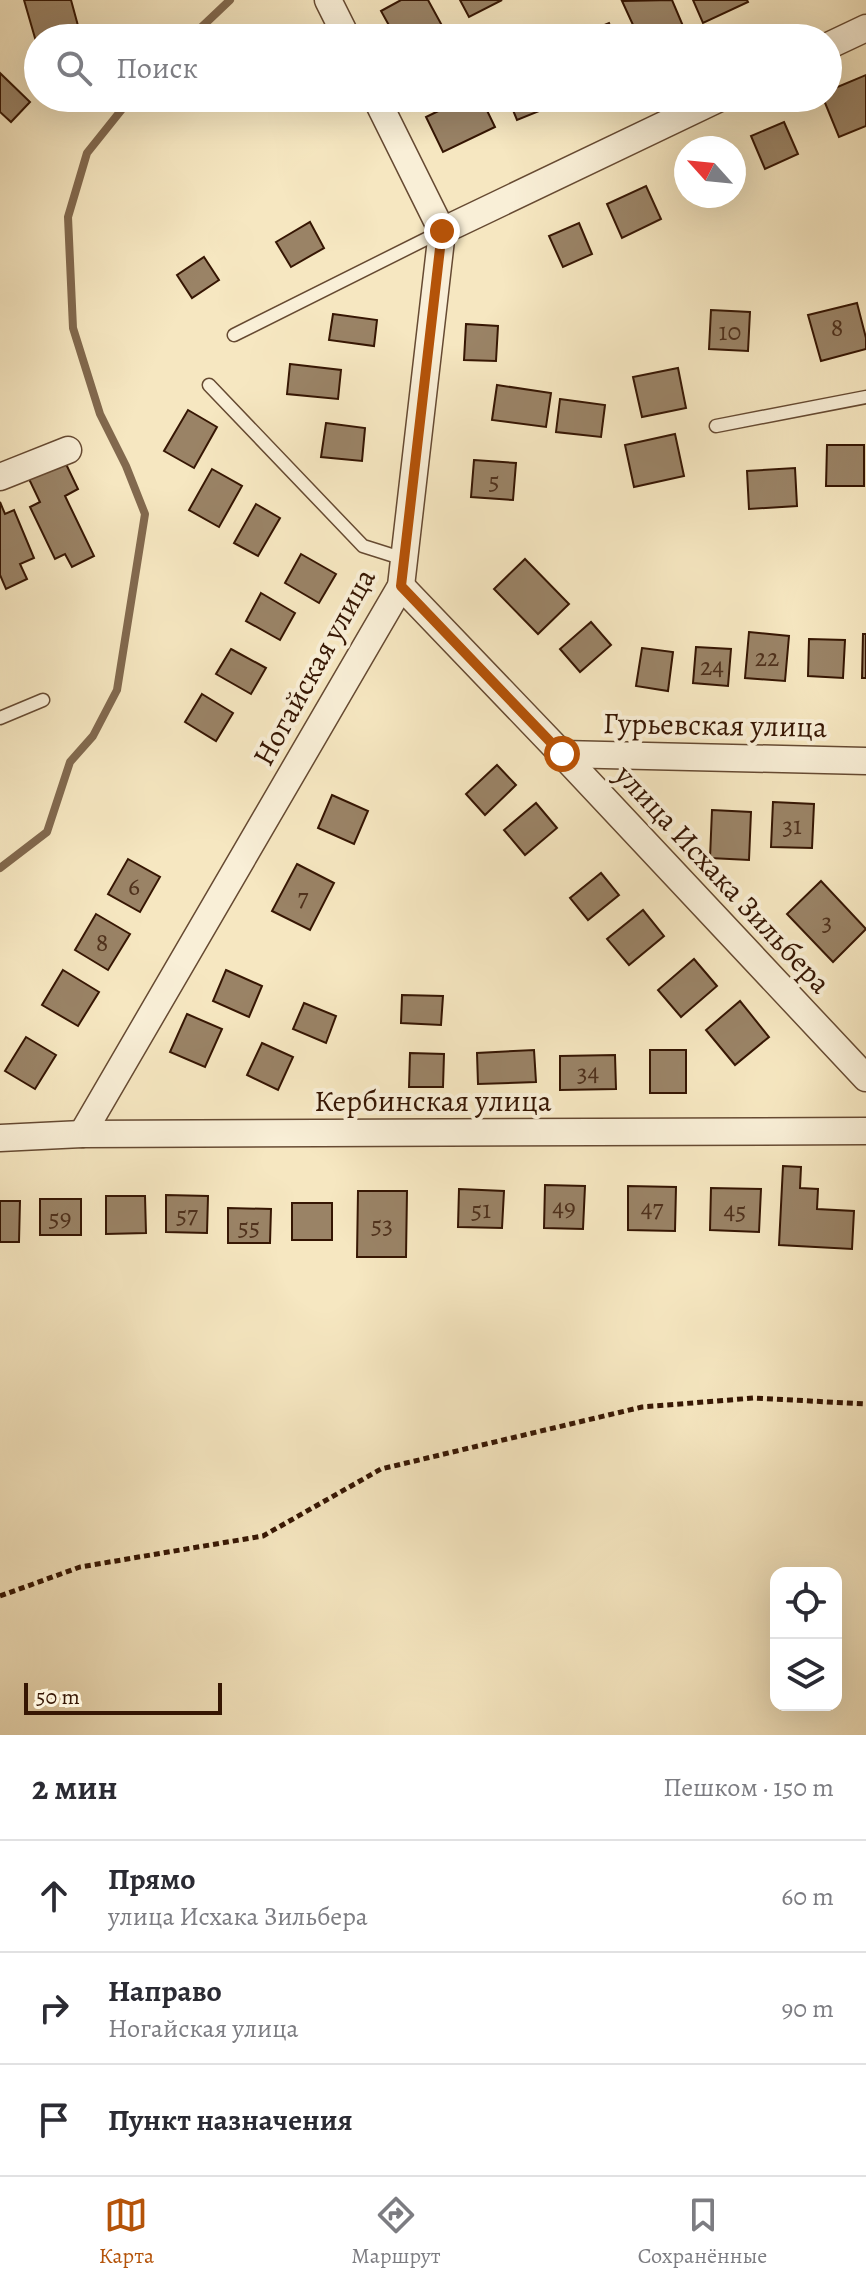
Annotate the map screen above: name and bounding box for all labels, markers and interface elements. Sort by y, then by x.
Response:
search box [24,24,842,112]
icon: search [52,46,96,90]
text: Поиск [116,48,198,88]
north arrow [674,136,746,208]
route end [424,213,460,249]
house number: 8 [831,310,843,345]
house number: 10 [719,314,741,349]
house number: 5 [488,463,500,498]
street label: Ногайская улица [243,561,385,773]
house number: 22 [755,640,779,675]
house number: 24 [700,649,724,684]
street label: Гурьевская улица [603,703,828,747]
route start [544,736,580,772]
street label: улица Исхака Зильбера [605,755,840,1002]
house number: 31 [782,808,802,843]
house number: 6 [128,869,140,904]
house number: 7 [298,880,309,915]
house number: 3 [822,904,832,939]
house number: 8 [96,925,108,960]
house number: 34 [577,1055,600,1090]
street label: Кербинская улица [314,1081,552,1121]
house number: 49 [552,1190,576,1225]
house number: 47 [641,1191,663,1226]
house number: 51 [471,1192,491,1227]
house number: 45 [724,1193,746,1228]
house number: 57 [176,1197,198,1232]
house number: 59 [48,1200,72,1235]
house number: 53 [371,1207,393,1242]
house number: 55 [238,1209,260,1244]
map controls [770,1567,842,1711]
button: locate [770,1567,842,1639]
button: layers [770,1639,842,1711]
scale bar [24,1679,222,1715]
text: 50 m [36,1682,80,1712]
text: 2 мин [32,1764,118,1811]
text: Пешком · 150 m [663,1770,834,1805]
text: Прямо [108,1859,195,1899]
icon: ahead [32,1874,76,1918]
text: 60 m [781,1879,834,1914]
text: улица Исхака Зильбера [108,1899,368,1934]
text: Направо [108,1971,222,2011]
icon: right [32,1986,76,2030]
text: 90 m [782,1991,834,2026]
text: Ногайская улица [108,2011,299,2046]
icon: arrive [32,2098,76,2142]
text: Пункт назначения [108,2100,353,2140]
tab: Карта [99,2193,154,2271]
tab: Маршрут [351,2193,440,2271]
tab: Сохранённые [638,2193,767,2271]

